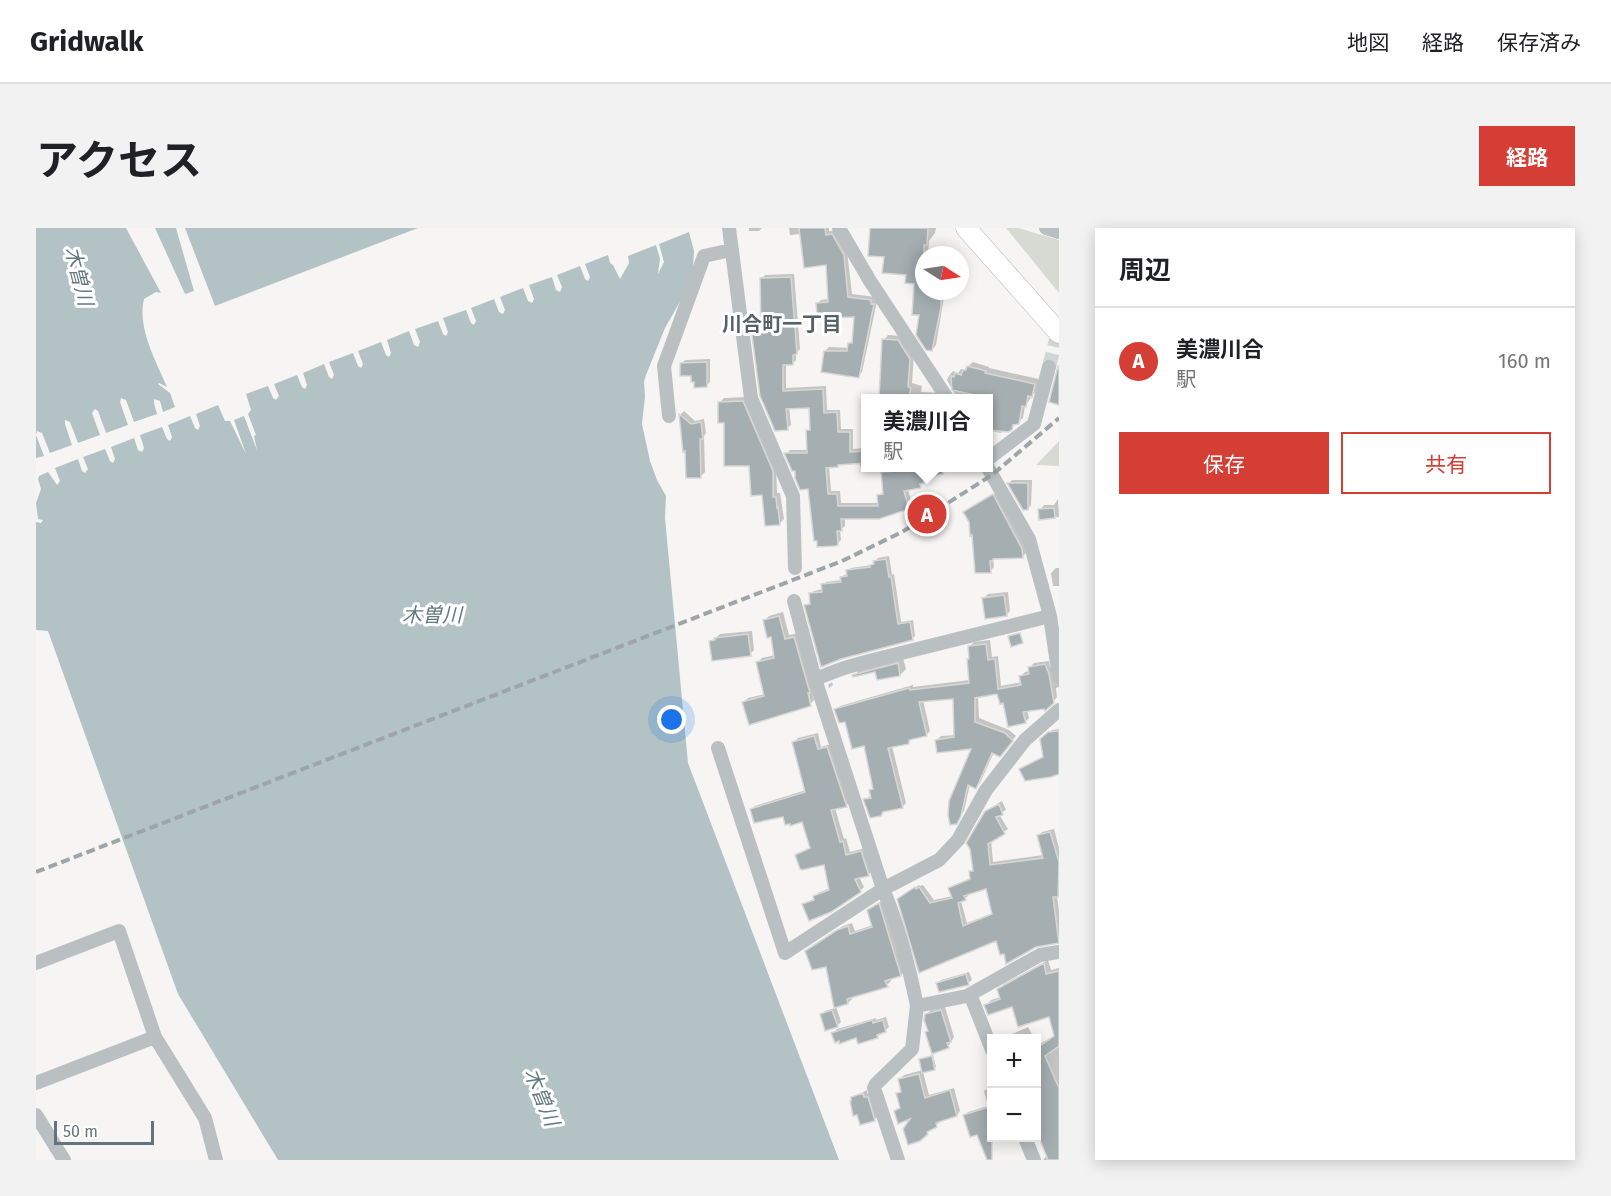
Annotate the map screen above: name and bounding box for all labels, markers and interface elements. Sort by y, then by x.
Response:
text: Gridwalk [30,25,143,58]
text: 地図 [1347,30,1389,56]
text: 経路 [1422,30,1464,56]
text: 保存済み [1497,30,1581,56]
button: 経路 [1479,126,1575,186]
text: アクセス [36,136,202,186]
water label: 木曽川 [60,244,98,310]
north arrow [915,246,969,300]
text: 周辺 [1119,255,1171,286]
district label: 川合町一丁目 [722,312,842,336]
text: 美濃川合 [1176,336,1264,363]
text: A [1133,349,1144,373]
text: 160 m [1498,349,1551,373]
text: 駅 [1176,367,1196,391]
popup [861,394,993,472]
text: 美濃川合 [883,408,971,435]
button: 保存 [1119,432,1329,494]
button: 共有 [1341,432,1551,494]
text: 駅 [883,439,903,463]
pin: A [908,492,946,536]
water label: 木曽川 [402,603,464,627]
your location [657,705,686,734]
map controls [987,1034,1041,1142]
button: + [987,1034,1041,1088]
water label: 木曽川 [520,1065,565,1131]
button: − [987,1088,1041,1142]
scale bar [54,1118,154,1146]
text: 50 m [63,1122,98,1141]

